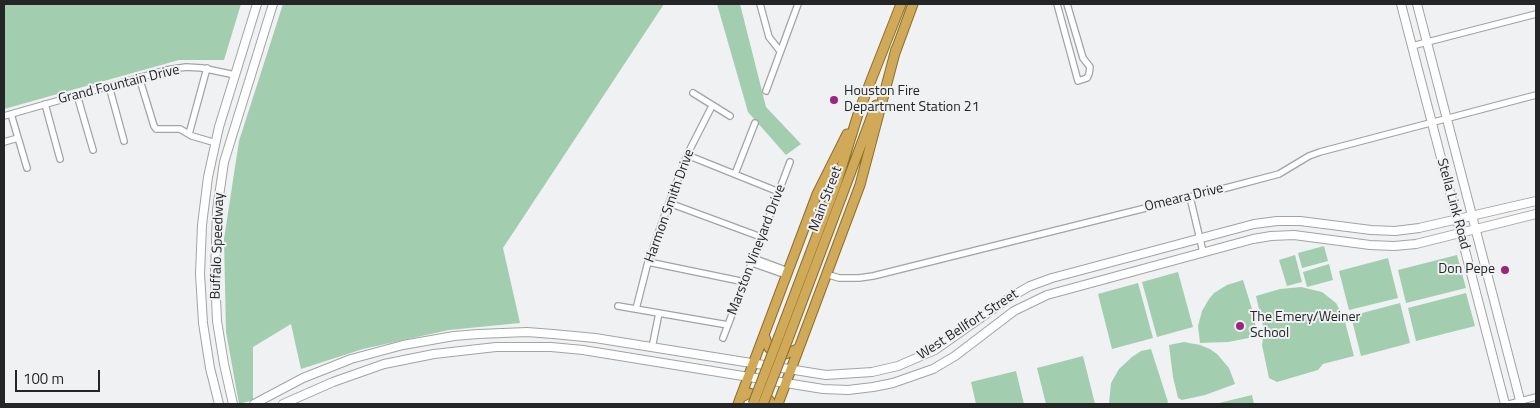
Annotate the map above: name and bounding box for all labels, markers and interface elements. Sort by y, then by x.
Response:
street label: Grand Fountain Drive [57,62,181,108]
place label: Houston Fire Department Station 21 [844,84,980,116]
marker: Houston Fire Department Station 21 [828,94,840,106]
street label: Harmon Smith Drive [642,147,698,265]
street label: Stella Link Road [1433,157,1473,251]
street label: Main Street [806,164,846,234]
street label: Omeara Drive [1143,180,1225,216]
street label: Marston Vineyard Drive [724,183,790,317]
street label: Buffalo Speedway [208,192,228,300]
place label: Don Pepe [1438,262,1495,278]
marker: Don Pepe [1499,264,1511,276]
street label: West Bellfort Street [914,286,1022,364]
place label: The Emery/Weiner School [1250,310,1360,342]
marker: The Emery/Weiner School [1234,320,1246,332]
scale bar [18,360,102,392]
text: 100 m [23,367,64,390]

